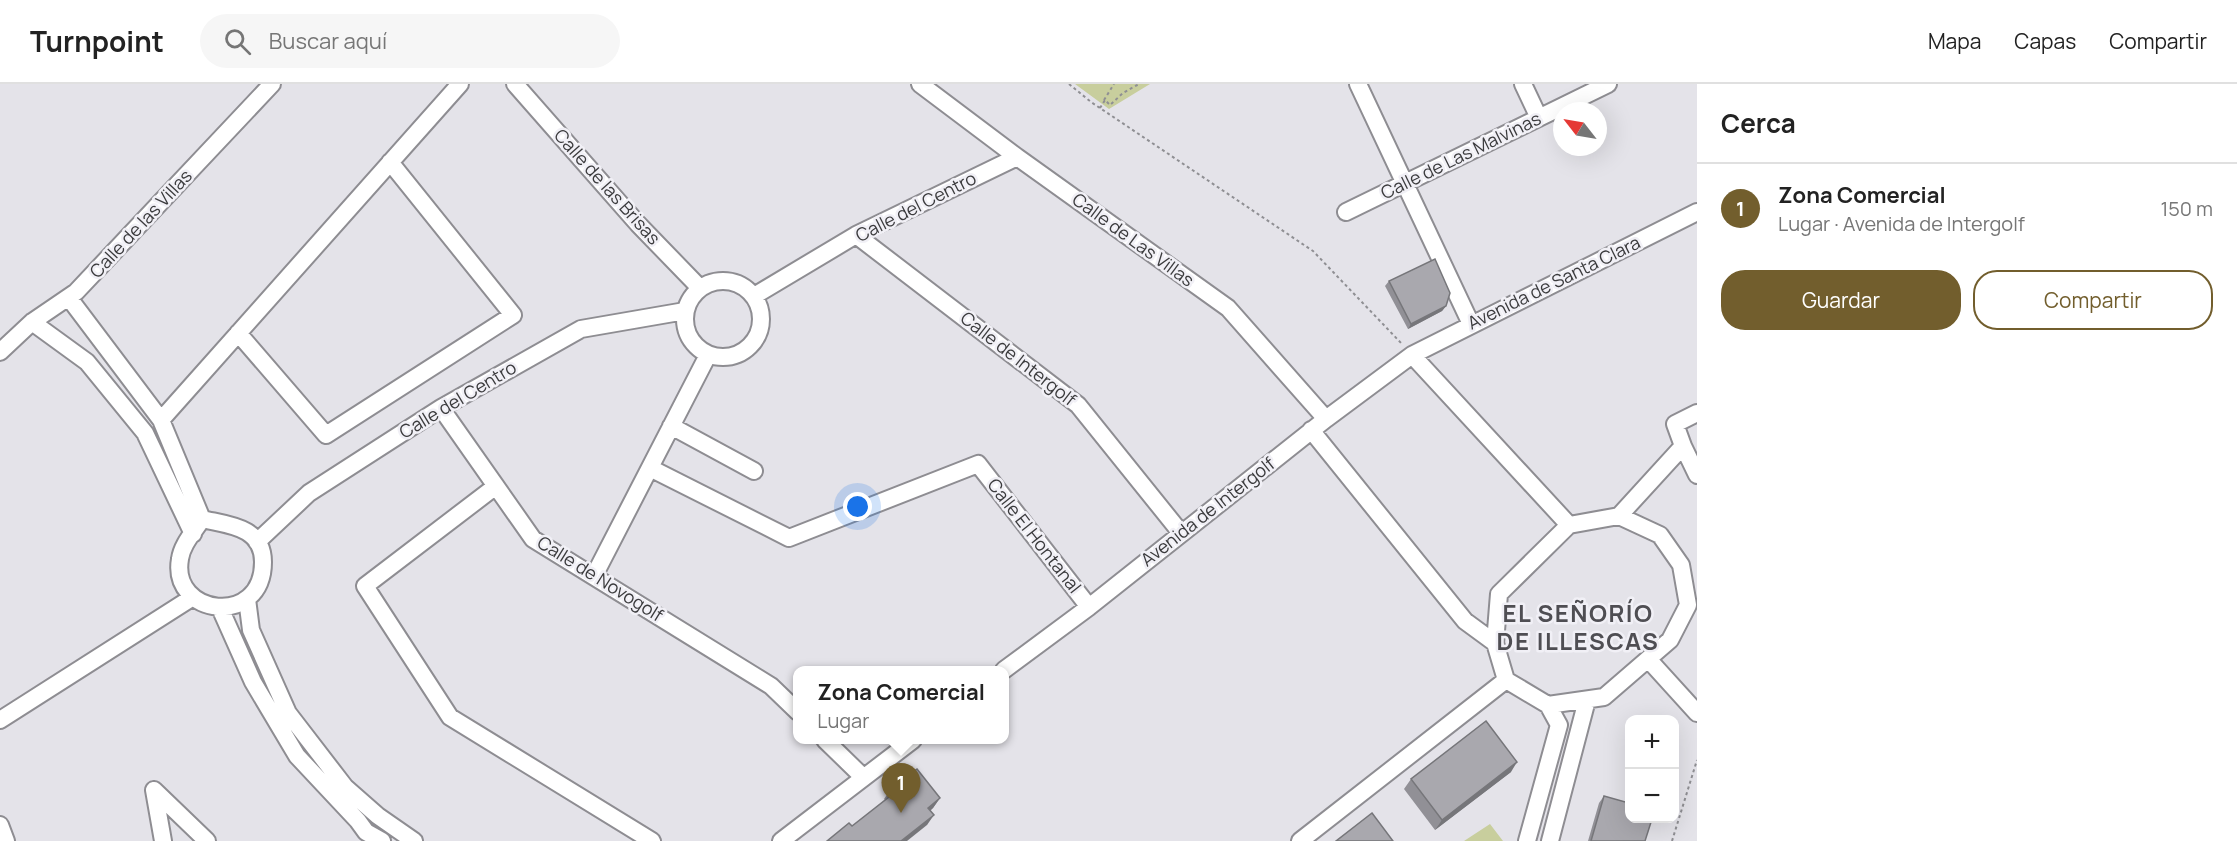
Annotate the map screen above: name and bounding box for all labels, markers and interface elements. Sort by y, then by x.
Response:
search box [200,14,620,68]
text: Turnpoint [30,22,164,60]
icon: search [221,25,254,58]
text: Buscar aquí [269,26,387,56]
text: Mapa [1928,27,1981,55]
text: Capas [2014,27,2076,55]
text: Compartir [2109,27,2207,55]
north arrow [1553,102,1607,156]
text: Cerca [1721,105,1796,141]
street label: Calle de Las Malvinas [1377,106,1545,204]
street label: Calle de las Brisas [549,123,666,249]
street label: Calle de las Villas [84,164,197,283]
street label: Calle del Centro [851,165,980,247]
text: Zona Comercial [1778,180,1946,210]
street label: Calle de Las Villas [1068,187,1199,292]
text: 1 [1736,195,1745,222]
text: 150 m [2160,195,2213,222]
text: Lugar · Avenida de Intergolf [1778,210,2025,237]
street label: Avenida de Santa Clara [1463,230,1644,334]
button: Guardar [1721,270,1961,330]
button: Compartir [1973,270,2213,330]
street label: Calle de Intergolf [956,306,1082,411]
street label: Calle del Centro [395,355,520,444]
street label: Avenida de Intergolf [1135,451,1280,571]
street label: Calle El Hontanal [982,473,1087,598]
your location [843,492,872,521]
street label: Calle de Novogolf [533,530,669,627]
district label: EL SEÑORÍO DE ILLESCAS [1497,596,1659,657]
popup [793,666,1009,744]
text: Zona Comercial [817,677,985,707]
text: Lugar [817,707,869,734]
map controls [1625,715,1679,823]
button: + [1625,715,1679,769]
pin: 1 [882,764,920,813]
button: − [1625,769,1679,823]

